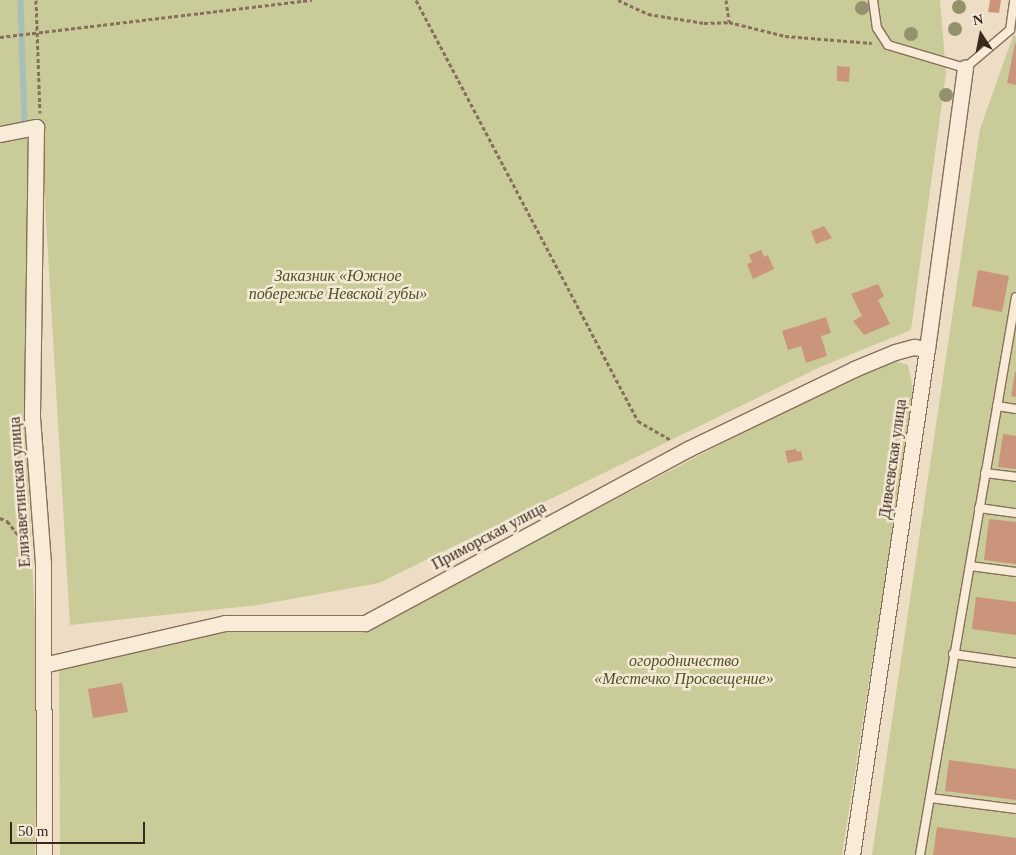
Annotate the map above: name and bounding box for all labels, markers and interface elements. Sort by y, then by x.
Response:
north arrow [956,10,1006,60]
text: N [972,11,984,28]
park label: Заказник «Южное побережье Невской губы» [249,266,427,304]
street label: Дивеевская улица [875,398,911,520]
street label: Елизаветинская улица [5,416,35,568]
street label: Приморская улица [428,498,550,574]
park label: огородничество «Местечко Просвещение» [594,651,774,689]
scale bar [12,812,148,844]
text: 50 m [18,823,48,839]

